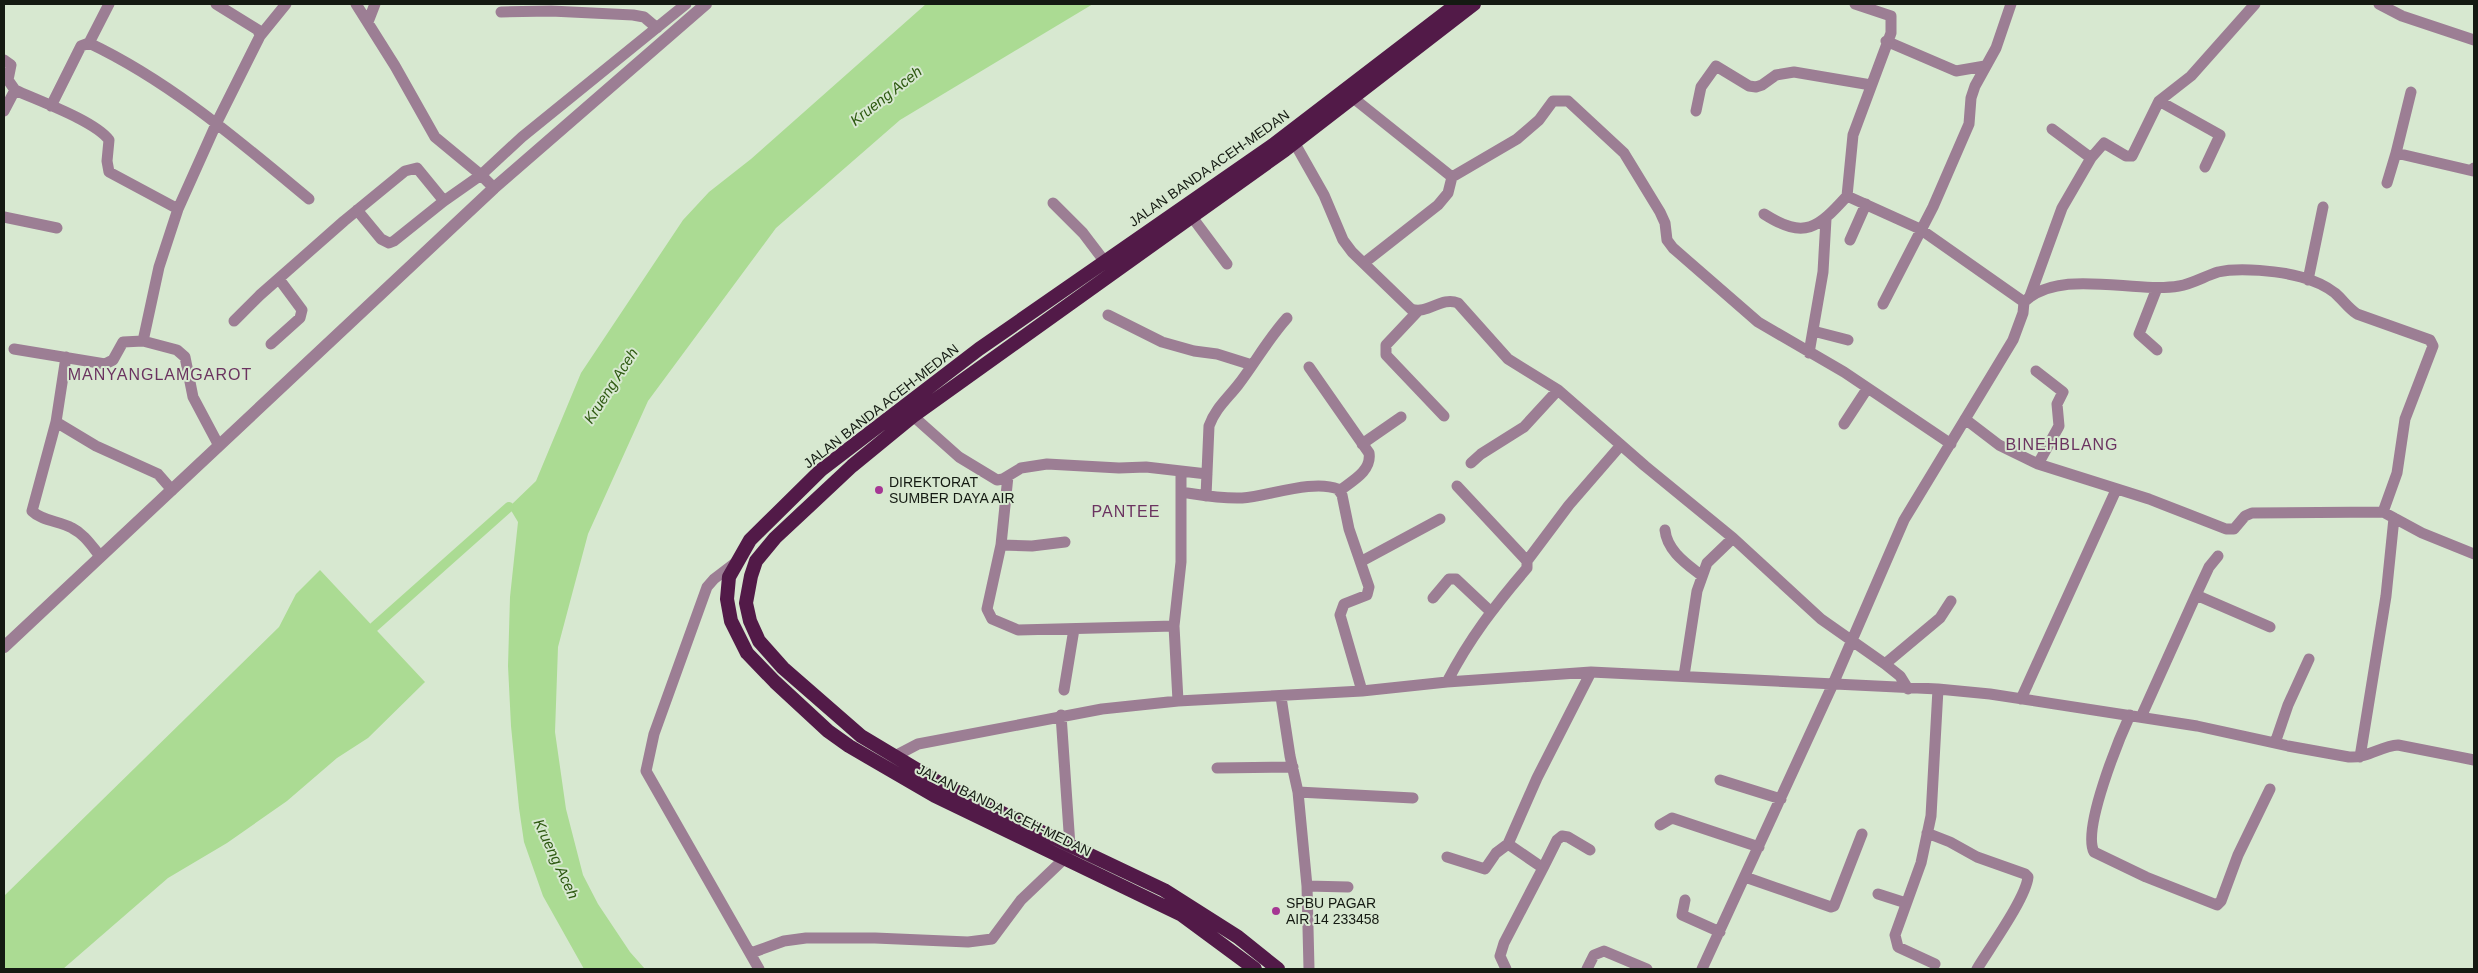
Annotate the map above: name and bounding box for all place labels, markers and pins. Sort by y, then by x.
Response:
place label: DIREKTORAT SUMBER DAYA AIR [889,474,1015,506]
marker: DIREKTORAT SUMBER DAYA AIR [873,484,885,496]
place label: SPBU PAGAR AIR 14 233458 [1286,895,1380,927]
marker: SPBU PAGAR AIR 14 233458 [1270,905,1282,917]

